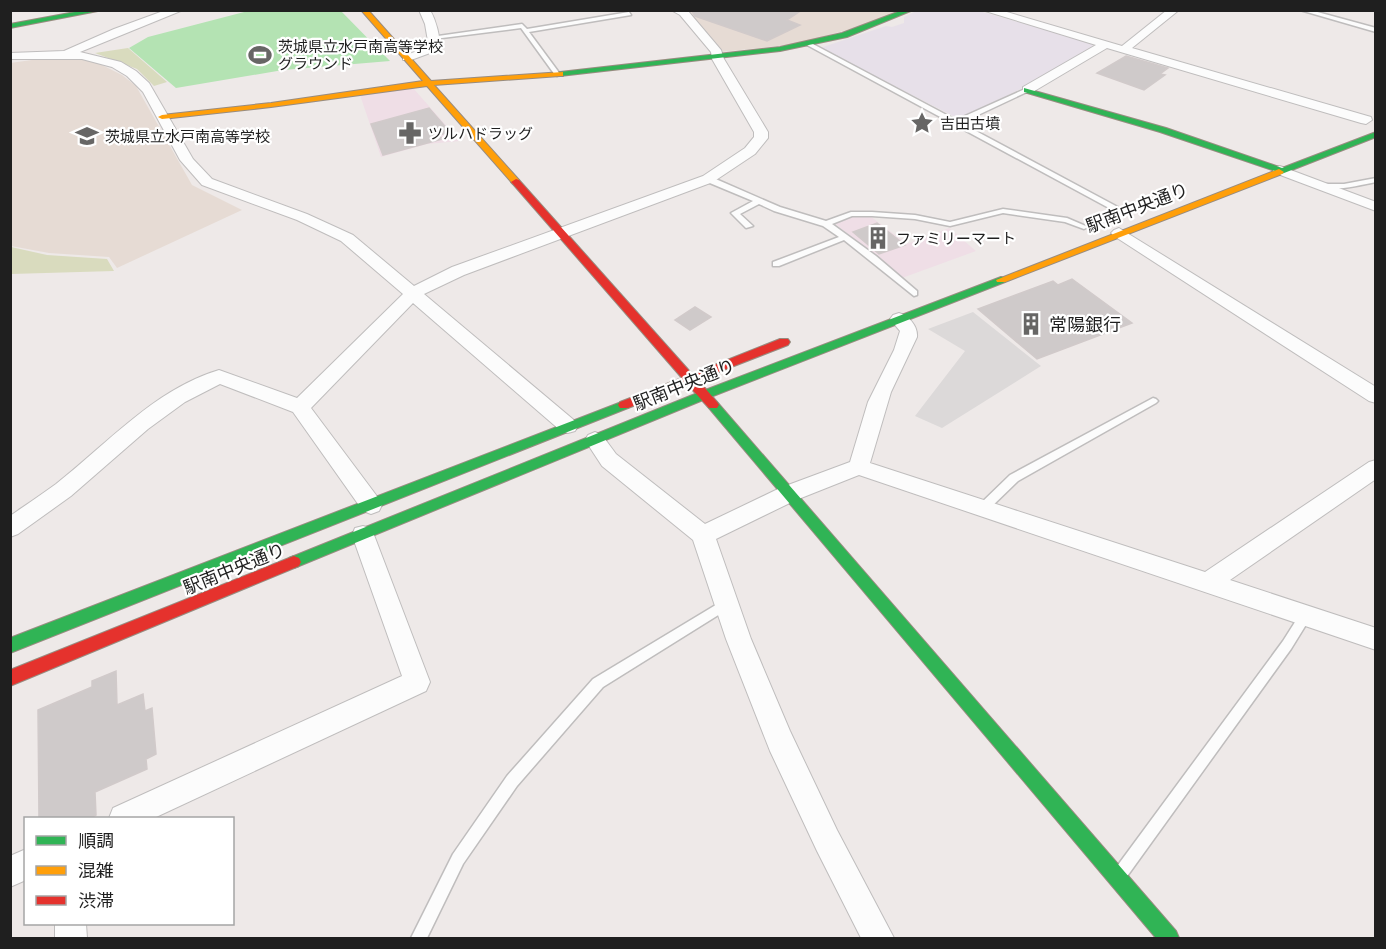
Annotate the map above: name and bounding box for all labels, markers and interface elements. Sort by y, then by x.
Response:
place label: 茨城県立水戸南高等学校 グラウンド [278,36,443,74]
sports icon: 茨城県立水戸南高等学校 グラウンド [247,42,273,68]
place icon: 吉田古墳 [909,110,935,136]
place label: 吉田古墳 [940,113,1000,134]
pharmacy icon: ツルハドラッグ [397,120,423,146]
school or university icon: 茨城県立水戸南高等学校 [74,123,100,149]
place label: ツルハドラッグ [428,123,533,144]
place label: 茨城県立水戸南高等学校 [105,126,270,147]
street label: 駅南中央通り [1082,176,1192,238]
building icon: ファミリーマート [865,225,891,251]
place label: ファミリーマート [896,228,1016,249]
building icon: 常陽銀行 [1018,311,1044,337]
place label: 常陽銀行 [1049,312,1121,336]
street label: 駅南中央通り [629,353,739,415]
street label: 駅南中央通り [179,537,289,599]
legend [24,817,234,925]
text: 順調 [78,828,114,852]
text: 混雑 [78,858,114,882]
text: 渋滞 [78,888,114,912]

